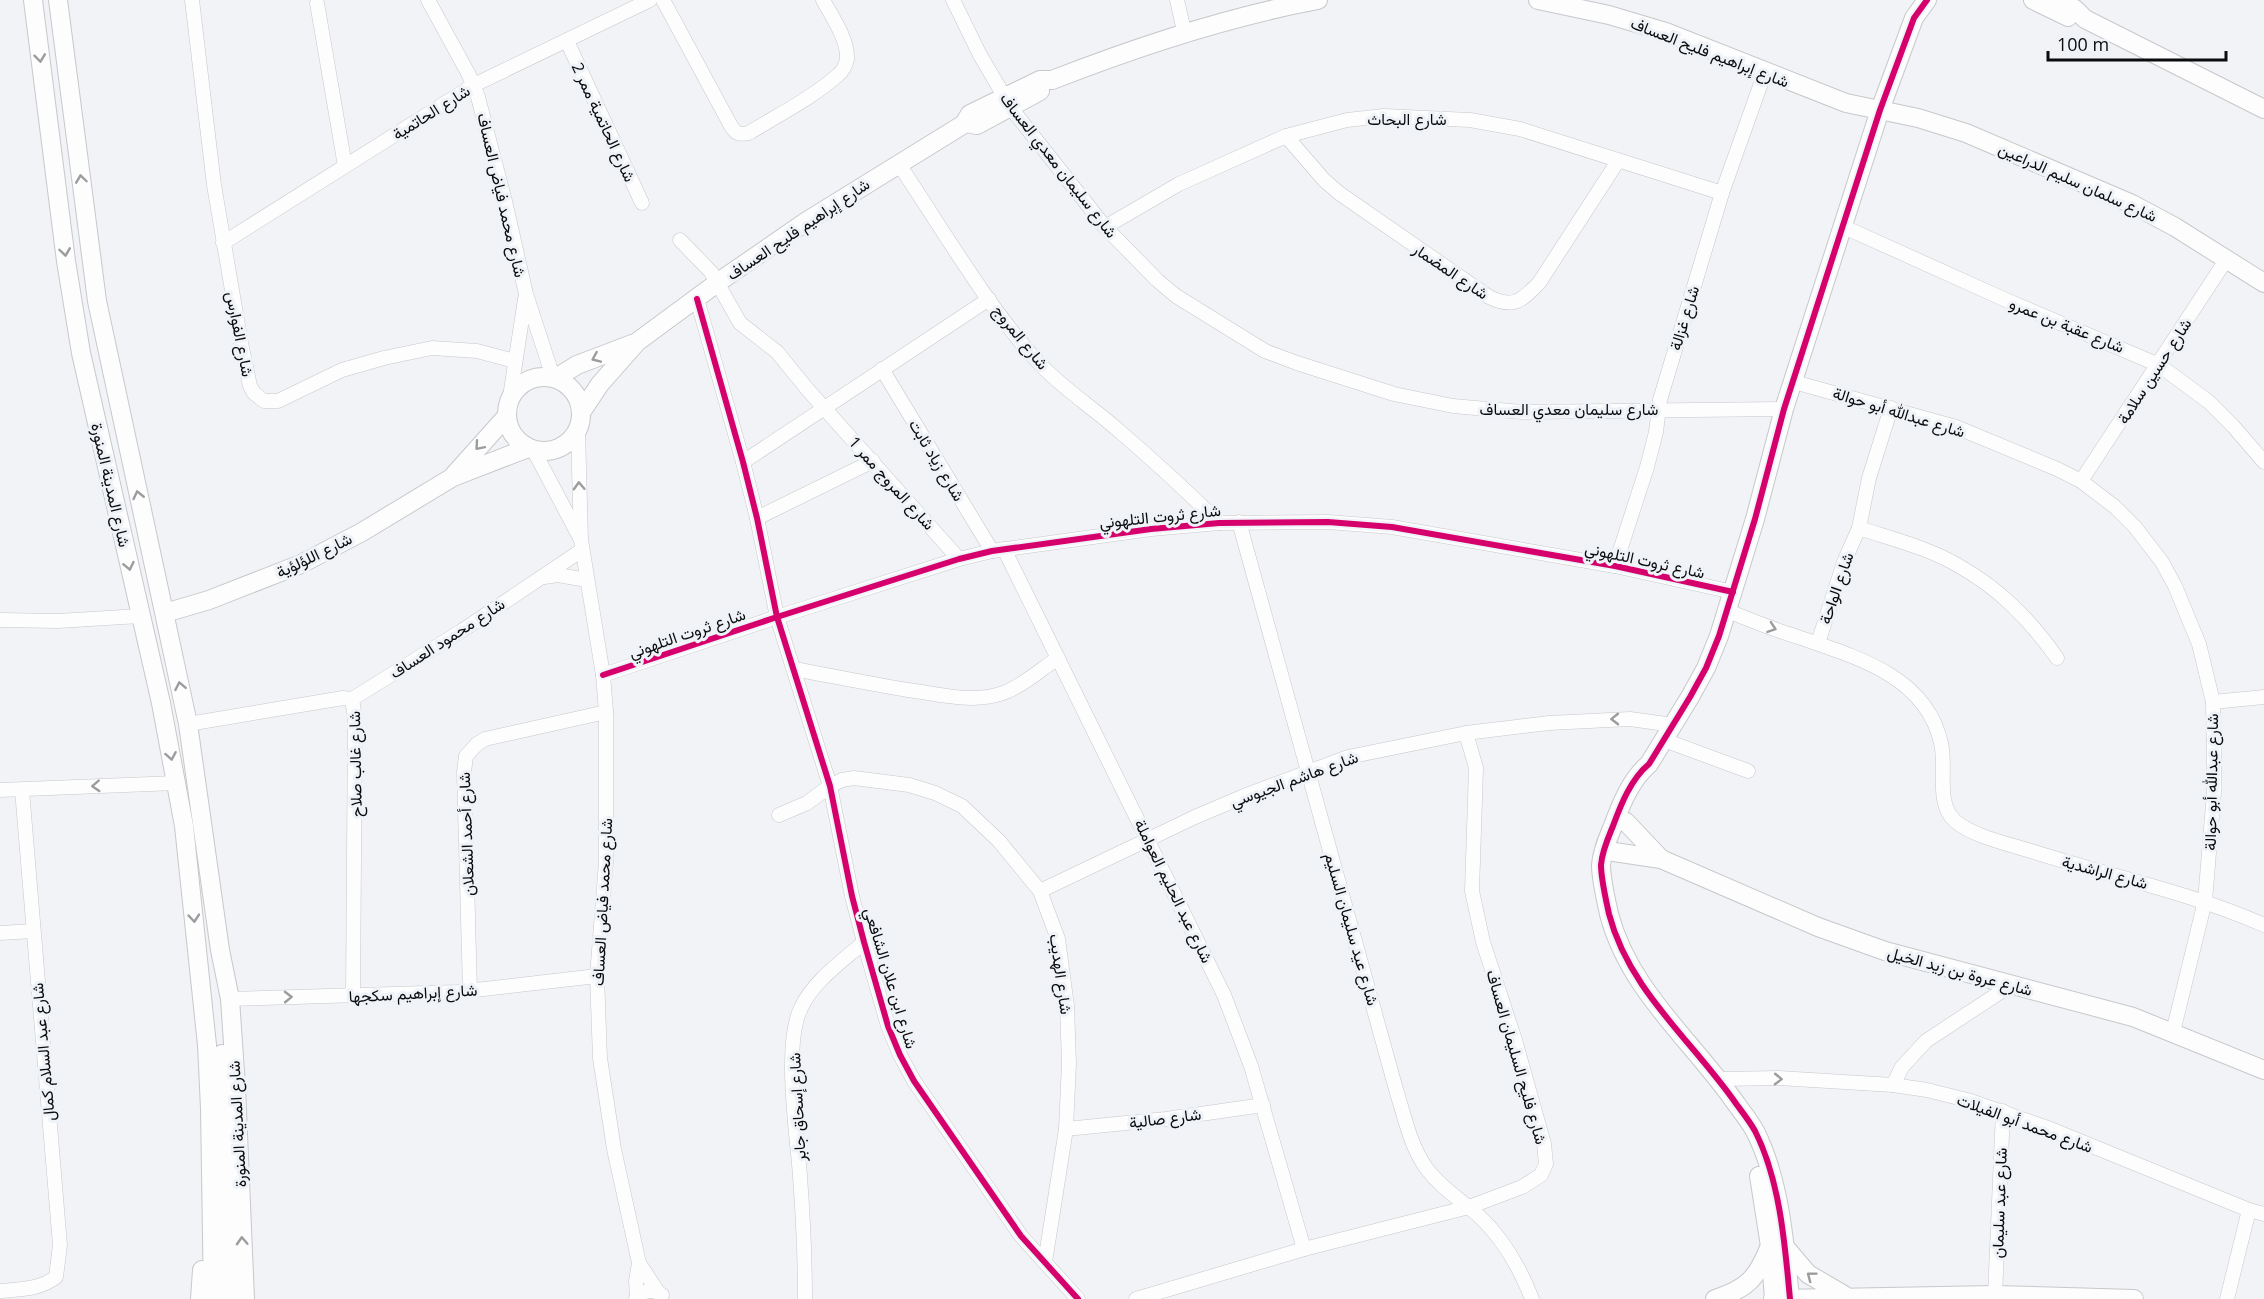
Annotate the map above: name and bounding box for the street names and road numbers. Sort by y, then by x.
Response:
street label: شارع إبراهيم فليح العساف [1627,12,1792,93]
street label: شارع الحاتمية ممر 2 [566,59,641,186]
street label: شارع الحاتمية [388,79,475,145]
street label: شارع سليمان معدي العساف [993,88,1123,244]
street label: شارع البحاث [1367,108,1447,131]
street label: شارع محمد فياض العساف [471,111,532,280]
street label: شارع سلمان سليم الدراعين [1995,137,2161,228]
street label: شارع إبراهيم فليح العساف [722,173,874,286]
street label: شارع المضمار [1408,237,1493,305]
street label: شارع غزالة [1664,283,1705,353]
street label: شارع الفوارس [220,289,259,379]
street label: شارع عقبة بن عمرو [2006,292,2128,359]
street label: شارع المروج [987,300,1054,375]
street label: شارع حسين سلامة [2112,314,2197,429]
street label: شارع عبدالله أبو حوالة [1830,381,1968,444]
street label: شارع سليمان معدي العساف [1480,398,1658,423]
street label: شارع زياد ثابت [903,415,970,506]
street label: شارع المدينة المنورة [85,421,136,549]
street label: شارع المروج ممر 1 [843,431,940,535]
street label: شارع ثروت التلهوني [1098,499,1222,536]
street label: شارع اللؤلؤية [272,527,356,584]
street label: شارع ثروت التلهوني [1582,537,1707,586]
street label: شارع الواحة [1813,549,1859,627]
street label: شارع محمود العساف [385,593,509,684]
street label: شارع ثروت التلهوني [626,603,749,666]
street label: شارع غالب صلاح [343,711,368,817]
street label: شارع عبدالله أبو حوالة [2199,713,2224,851]
street label: شارع هاشم الجيوسي [1227,746,1362,815]
street label: شارع أحمد الشعلان [453,772,480,896]
street label: شارع عبد الحليم العواملة [1129,815,1218,967]
street label: شارع محمد فياض العساف [587,818,618,987]
street label: شارع عيد سليمان السليم [1319,850,1384,1008]
street label: شارع الراشدية [2059,850,2150,895]
street label: شارع ابن علان الشافعي [856,905,923,1052]
street label: شارع الهديب [1043,932,1078,1016]
street label: شارع عروة بن زيد الخيل [1885,941,2035,1002]
street label: شارع فليح السليمان العساف [1481,967,1552,1147]
street label: شارع إبراهيم سكجها [348,979,478,1008]
street label: شارع عبد السلام كمال [26,982,61,1122]
street label: شارع إسحاق جابر [783,1052,812,1163]
street label: شارع المدينة المنورة [223,1060,252,1188]
street label: شارع محمد أبو الفيلات [1954,1088,2096,1159]
street label: شارع صالية [1128,1103,1203,1134]
street label: شارع عبد سليمان [1986,1147,2013,1259]

